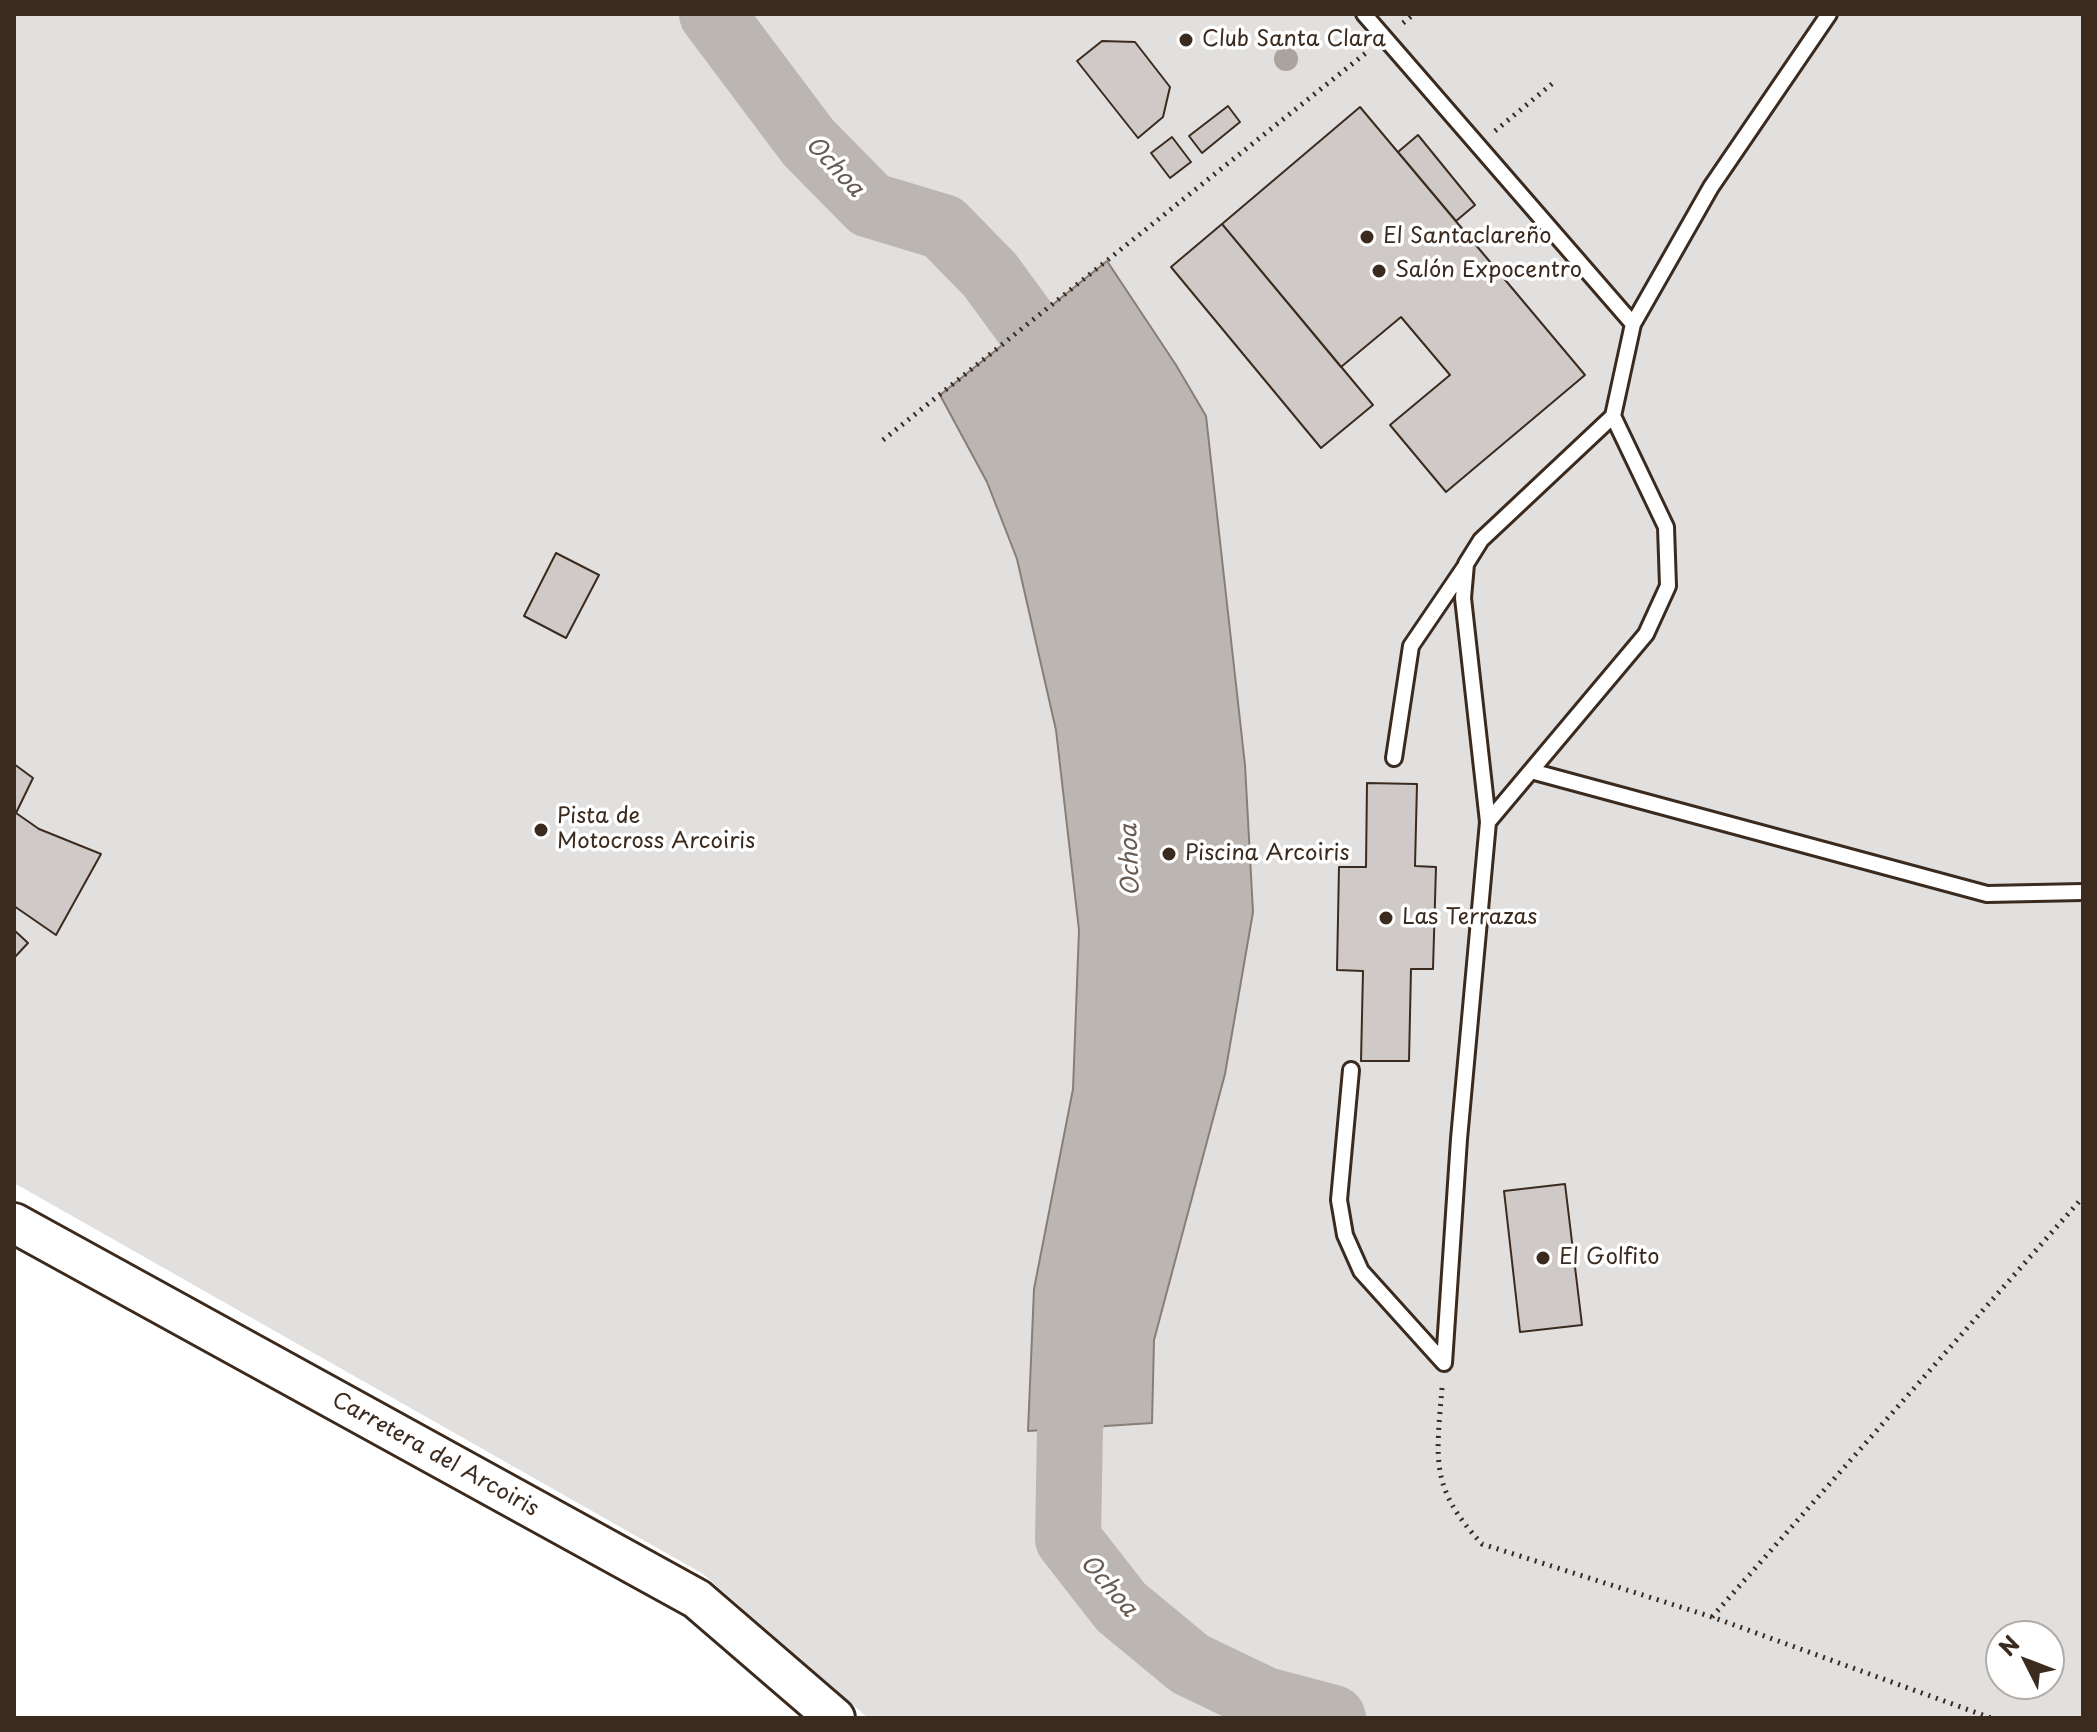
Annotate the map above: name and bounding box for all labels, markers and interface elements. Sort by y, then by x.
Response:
place label: Club Santa Clara [1202,27,1386,53]
marker: Club Santa Clara [1177,31,1195,49]
water label: Ochoa [799,131,869,203]
place label: El Santaclareño [1383,224,1551,250]
marker: El Santaclareño [1358,228,1376,246]
place label: Salón Expocentro [1395,258,1582,284]
marker: Salón Expocentro [1370,262,1388,280]
place label: Pista de Motocross Arcoiris [557,804,755,856]
marker: Pista de Motocross Arcoiris [532,821,550,839]
water label: Ochoa [1115,823,1147,897]
place label: Piscina Arcoiris [1185,841,1350,867]
marker: Piscina Arcoiris [1160,845,1178,863]
place label: Las Terrazas [1402,905,1537,931]
marker: Las Terrazas [1377,909,1395,927]
place label: El Golfito [1559,1245,1659,1271]
marker: El Golfito [1534,1249,1552,1267]
street label: Carretera del Arcoiris [327,1387,543,1523]
water label: Ochoa [1073,1549,1143,1623]
north arrow [1985,1620,2065,1700]
text: N [1990,1627,2026,1662]

